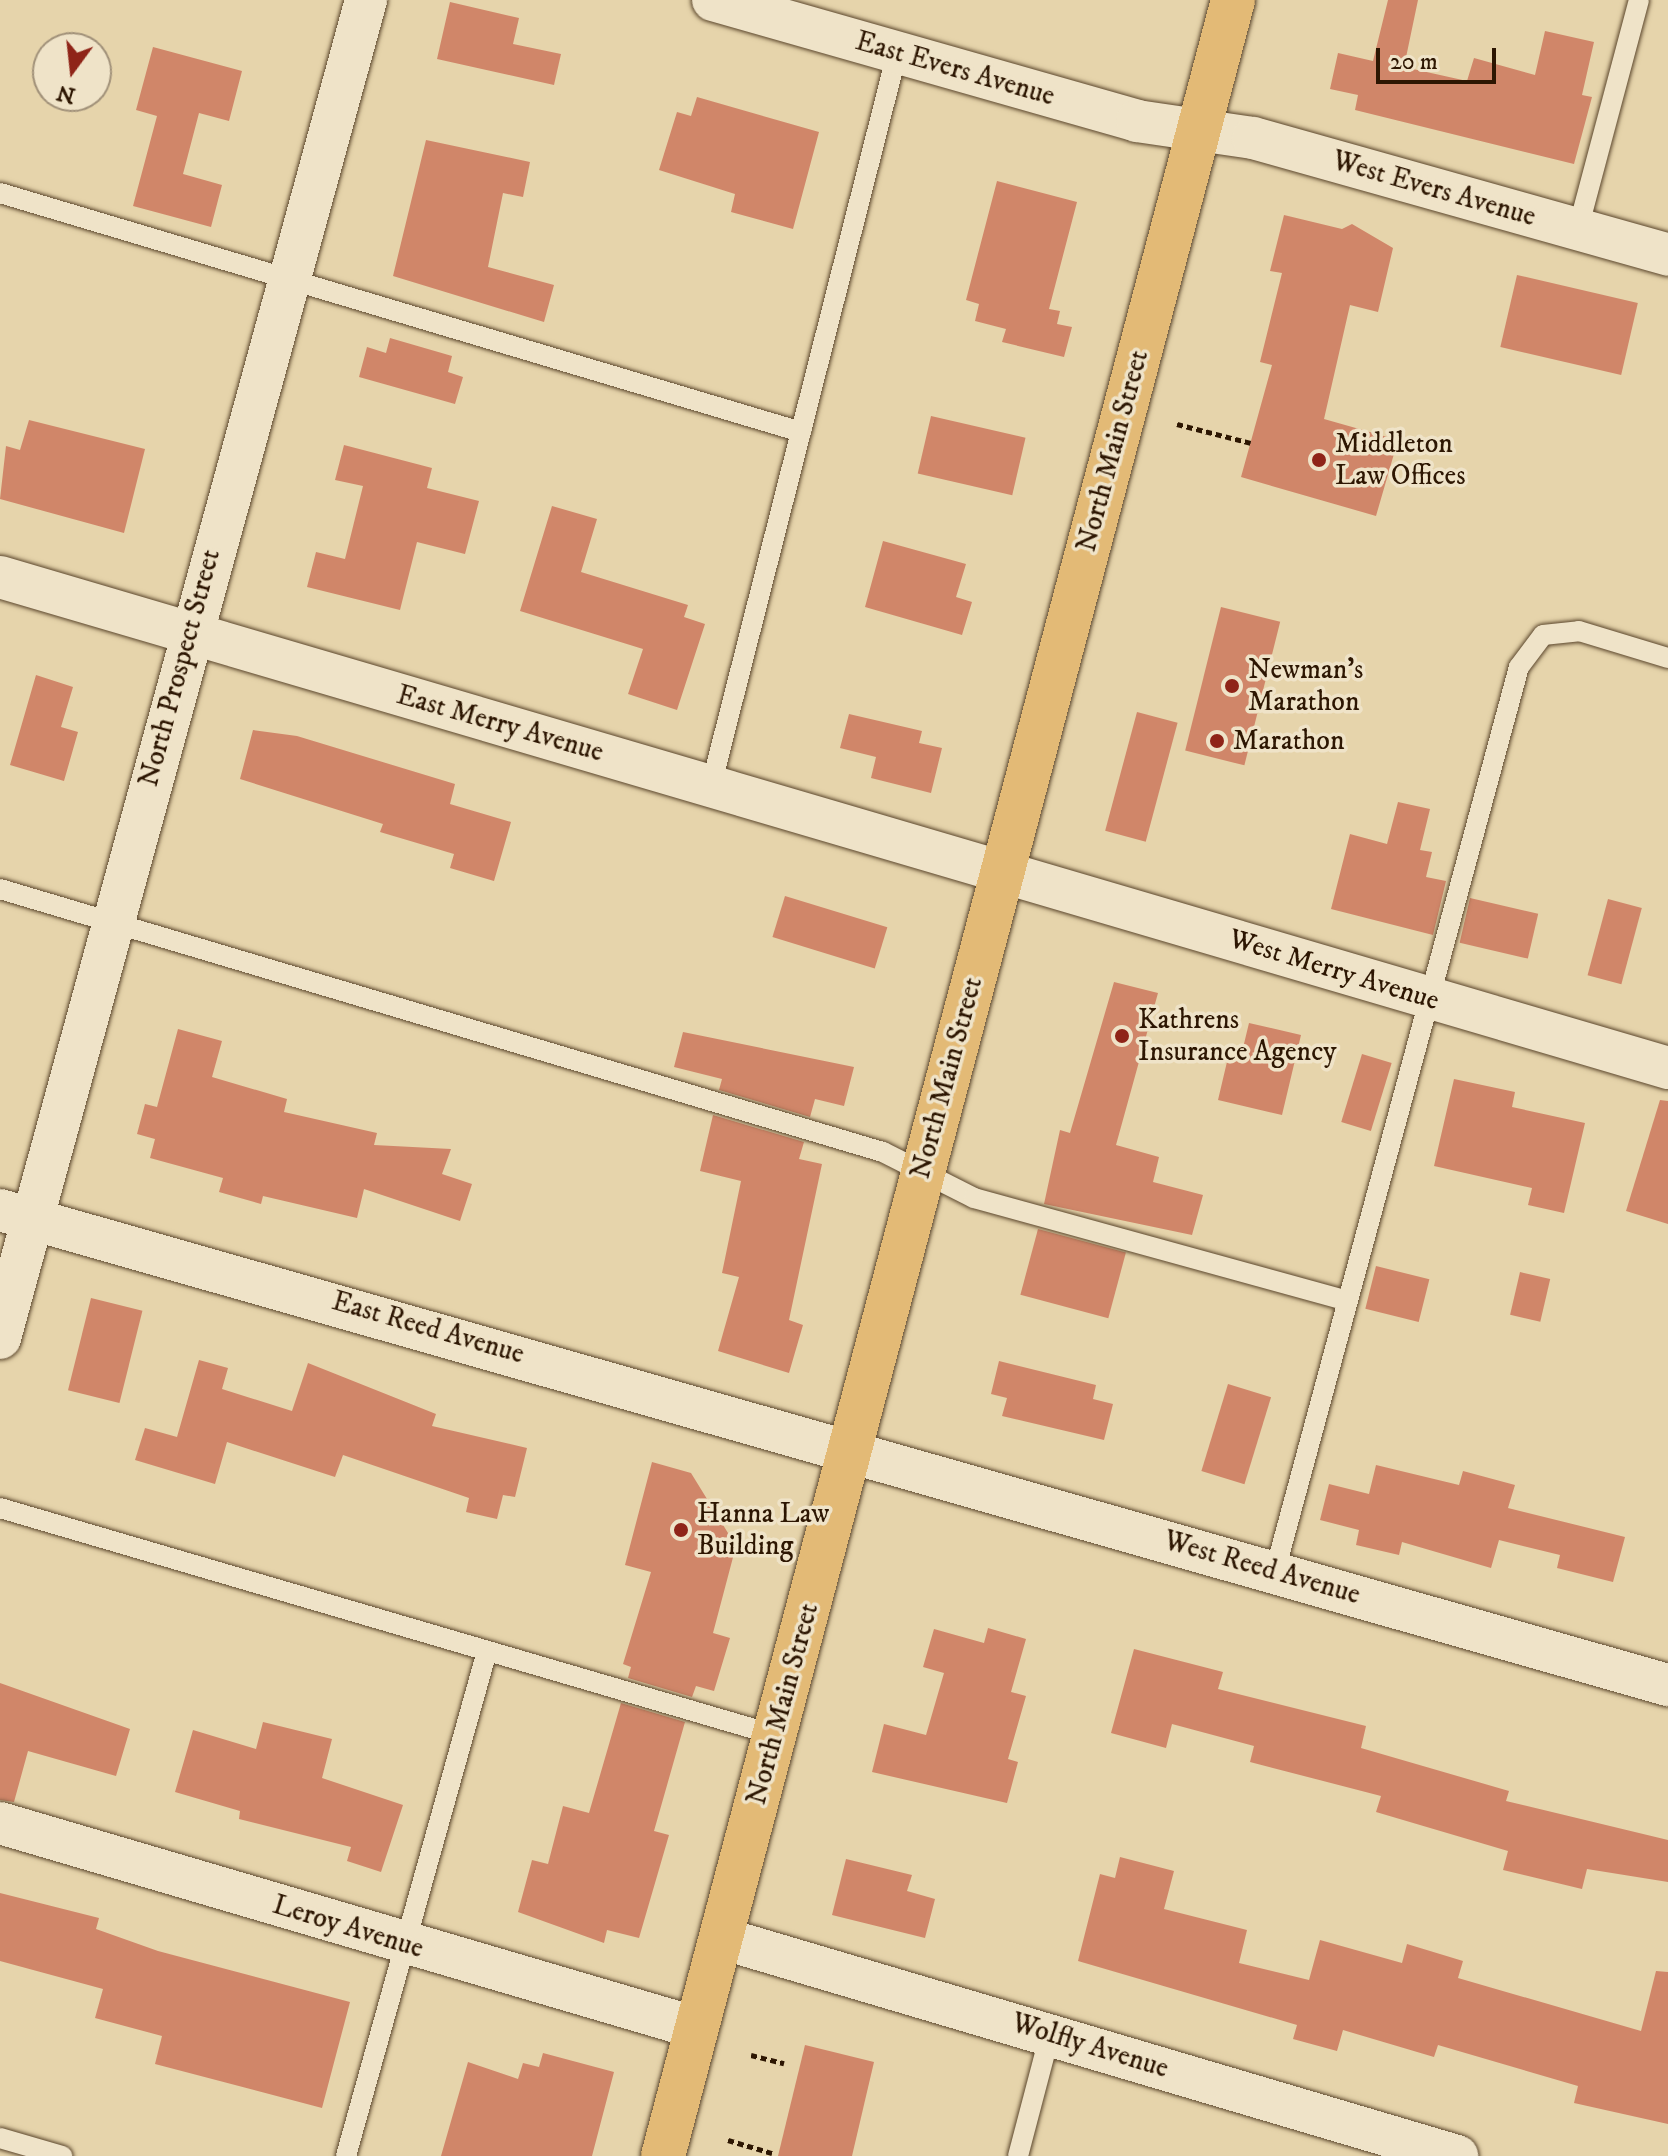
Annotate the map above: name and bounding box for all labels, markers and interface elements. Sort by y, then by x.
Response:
street label: East Evers Avenue [852,25,1058,113]
north arrow [32,32,112,112]
scale bar [1380,32,1500,82]
text: 20 m [1390,47,1438,77]
text: N [54,78,78,109]
street label: West Evers Avenue [1329,144,1539,234]
street label: North Main Street [1070,346,1156,556]
place label: Middleton Law Offices [1335,427,1466,493]
marker: Middleton Law Offices [1310,451,1328,469]
street label: North Prospect Street [132,546,228,790]
place label: Newman's Marathon [1248,653,1363,719]
marker: Newman's Marathon [1223,677,1241,695]
street label: East Merry Avenue [393,678,607,770]
place label: Marathon [1233,724,1345,758]
marker: Marathon [1208,732,1226,750]
street label: West Merry Avenue [1225,922,1443,1018]
street label: North Main Street [904,973,990,1183]
place label: Kathrens Insurance Agency [1138,1003,1336,1069]
marker: Kathrens Insurance Agency [1113,1027,1131,1045]
street label: East Reed Avenue [328,1285,528,1371]
place label: Hanna Law Building [697,1497,829,1563]
marker: Hanna Law Building [672,1521,690,1539]
street label: West Reed Avenue [1160,1524,1364,1612]
street label: North Main Street [740,1599,826,1809]
street label: Leroy Avenue [269,1888,427,1966]
street label: Wolfly Avenue [1008,2006,1172,2086]

